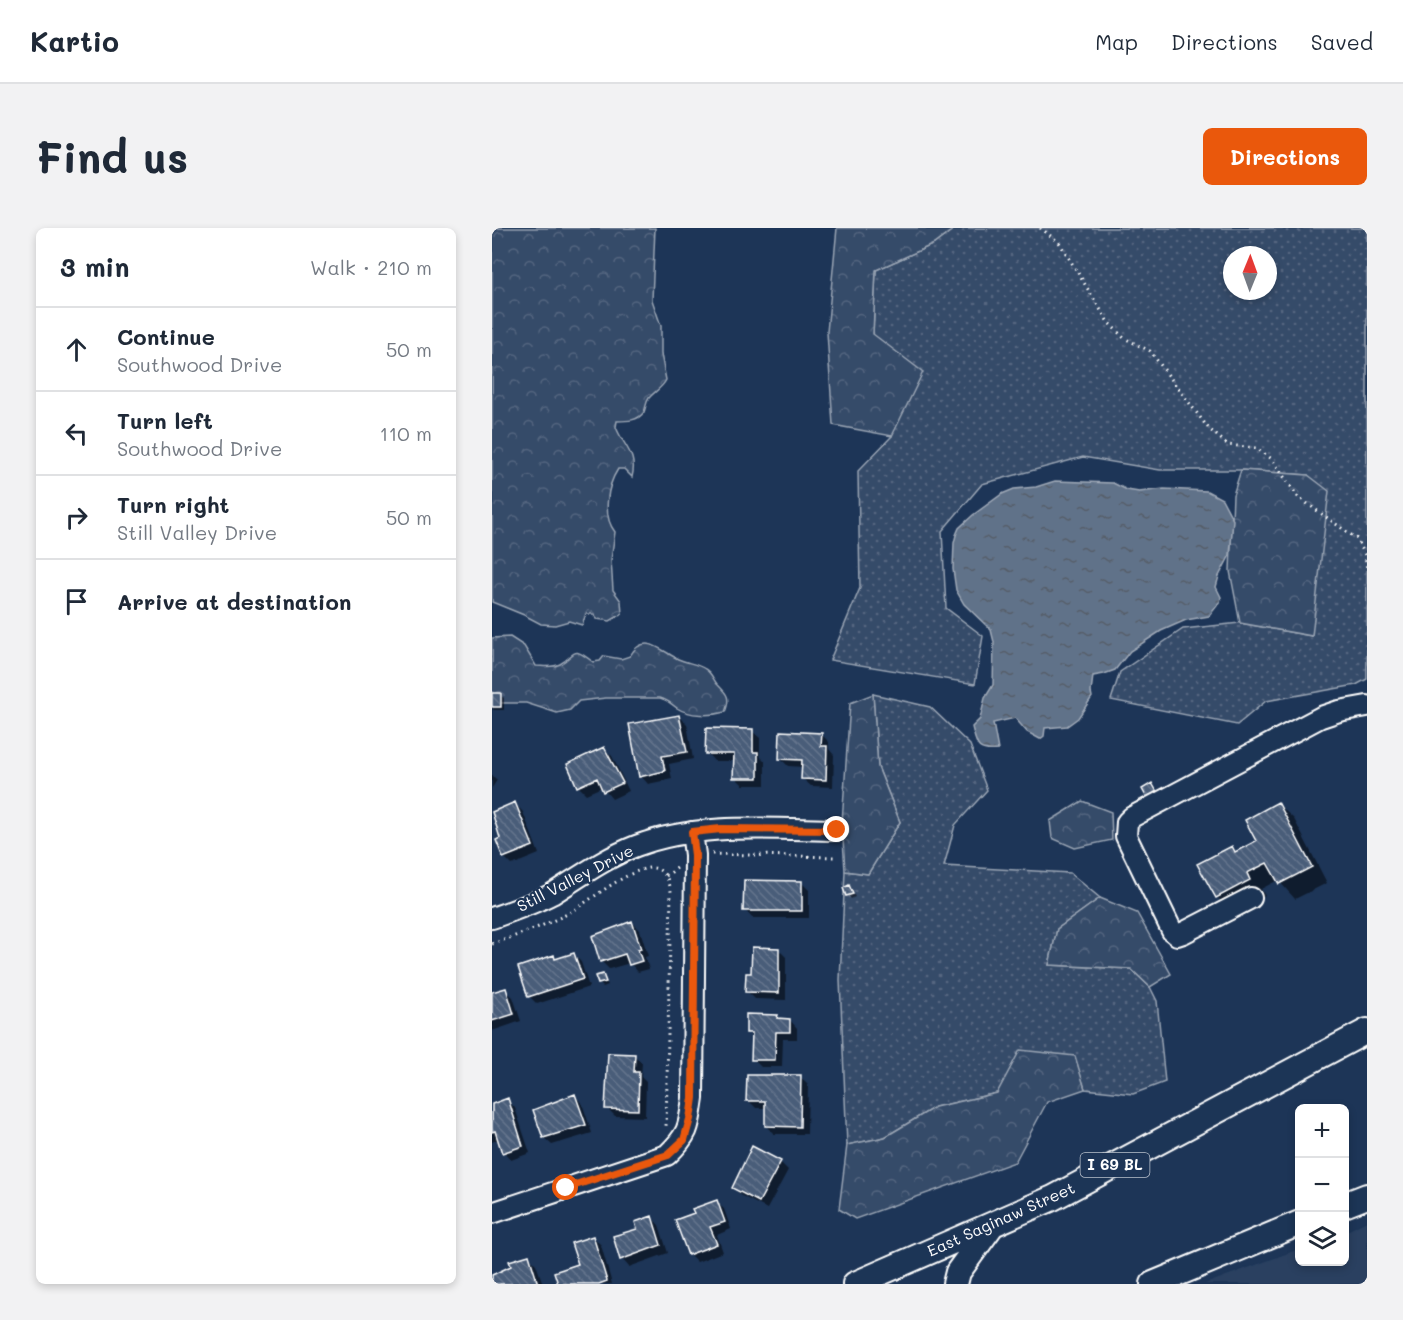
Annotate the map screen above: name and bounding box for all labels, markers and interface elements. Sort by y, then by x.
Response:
text: Kartio [30,23,119,59]
text: Map [1095,28,1138,55]
text: Directions [1171,28,1278,55]
text: Saved [1311,28,1373,55]
button: Directions [1203,128,1367,185]
text: Find us [36,129,188,184]
north arrow [1223,246,1277,300]
text: 3 min [60,250,129,284]
text: Walk · 210 m [310,254,432,280]
text: Continue [117,322,215,351]
icon: ahead [60,333,93,366]
text: 50 m [386,336,432,362]
text: Southwood Drive [117,351,282,377]
text: Turn left [117,406,213,435]
icon: left [60,417,93,450]
text: 110 m [379,420,432,446]
text: Southwood Drive [117,435,282,461]
text: Turn right [117,490,229,519]
icon: right [60,501,93,534]
text: 50 m [386,504,432,530]
text: Still Valley Drive [117,519,277,545]
icon: arrive [60,585,93,618]
text: Arrive at destination [117,587,352,616]
route end [823,816,849,842]
street label: Still Valley Drive [513,839,637,916]
map controls [1295,1104,1349,1266]
button: + [1295,1104,1349,1158]
road number: I 69 BL [1080,1153,1150,1177]
button: − [1295,1158,1349,1212]
route start [552,1174,578,1200]
street label: East Saginaw Street [924,1177,1078,1261]
button: layers [1295,1212,1349,1266]

